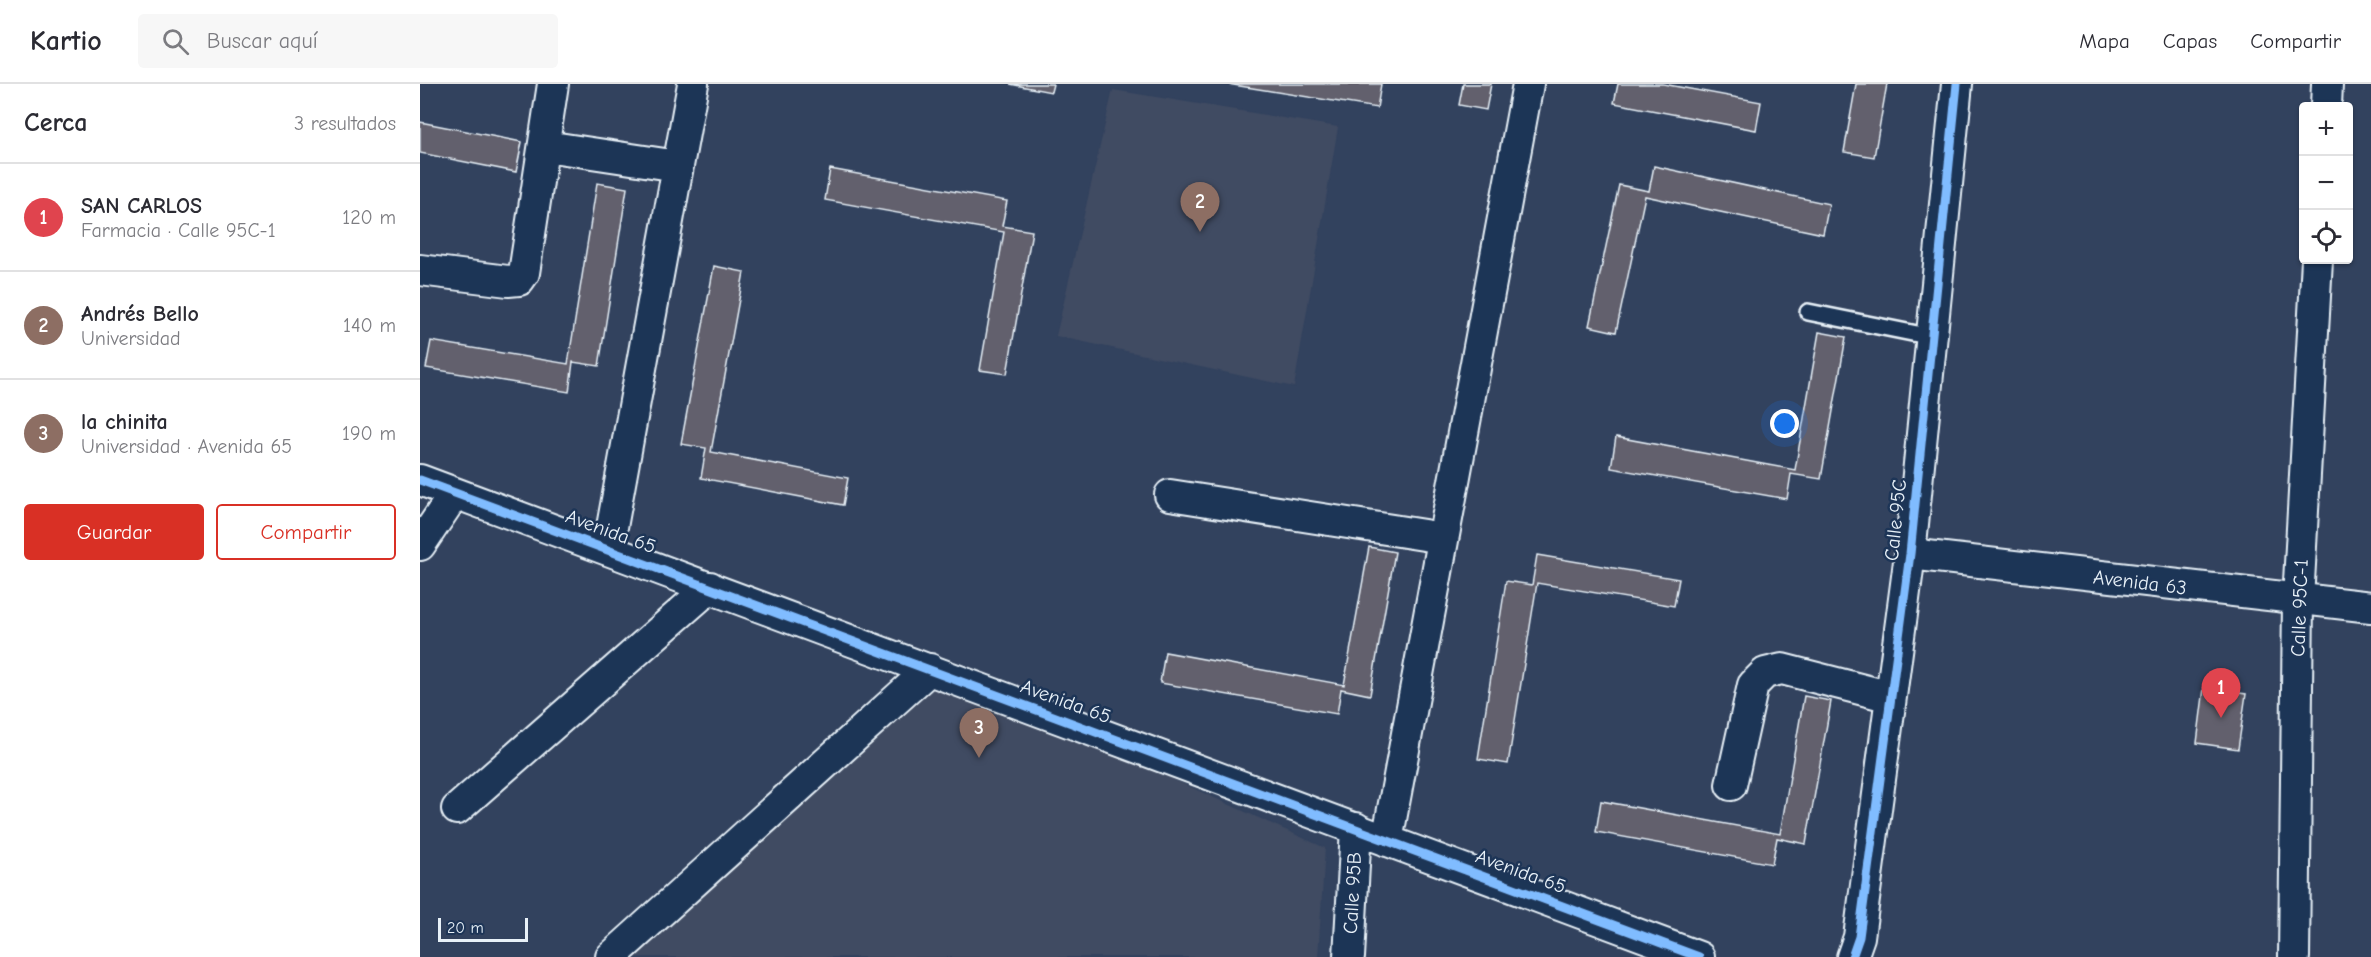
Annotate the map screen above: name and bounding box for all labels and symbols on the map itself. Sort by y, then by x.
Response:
pin: 2 [1180,182,1220,232]
your location [1770,409,1799,438]
street label: Calle 95C [1880,478,1911,562]
street label: Avenida 65 [563,505,659,558]
street label: Calle 95C-1 [2286,559,2313,657]
street label: Avenida 63 [2092,565,2188,600]
pin: 1 [2202,668,2240,718]
street label: Avenida 65 [1018,675,1114,728]
pin: 3 [960,708,998,758]
street label: Avenida 65 [1473,845,1569,898]
street label: Calle 95B [1339,852,1366,935]
scale bar [438,915,528,942]

